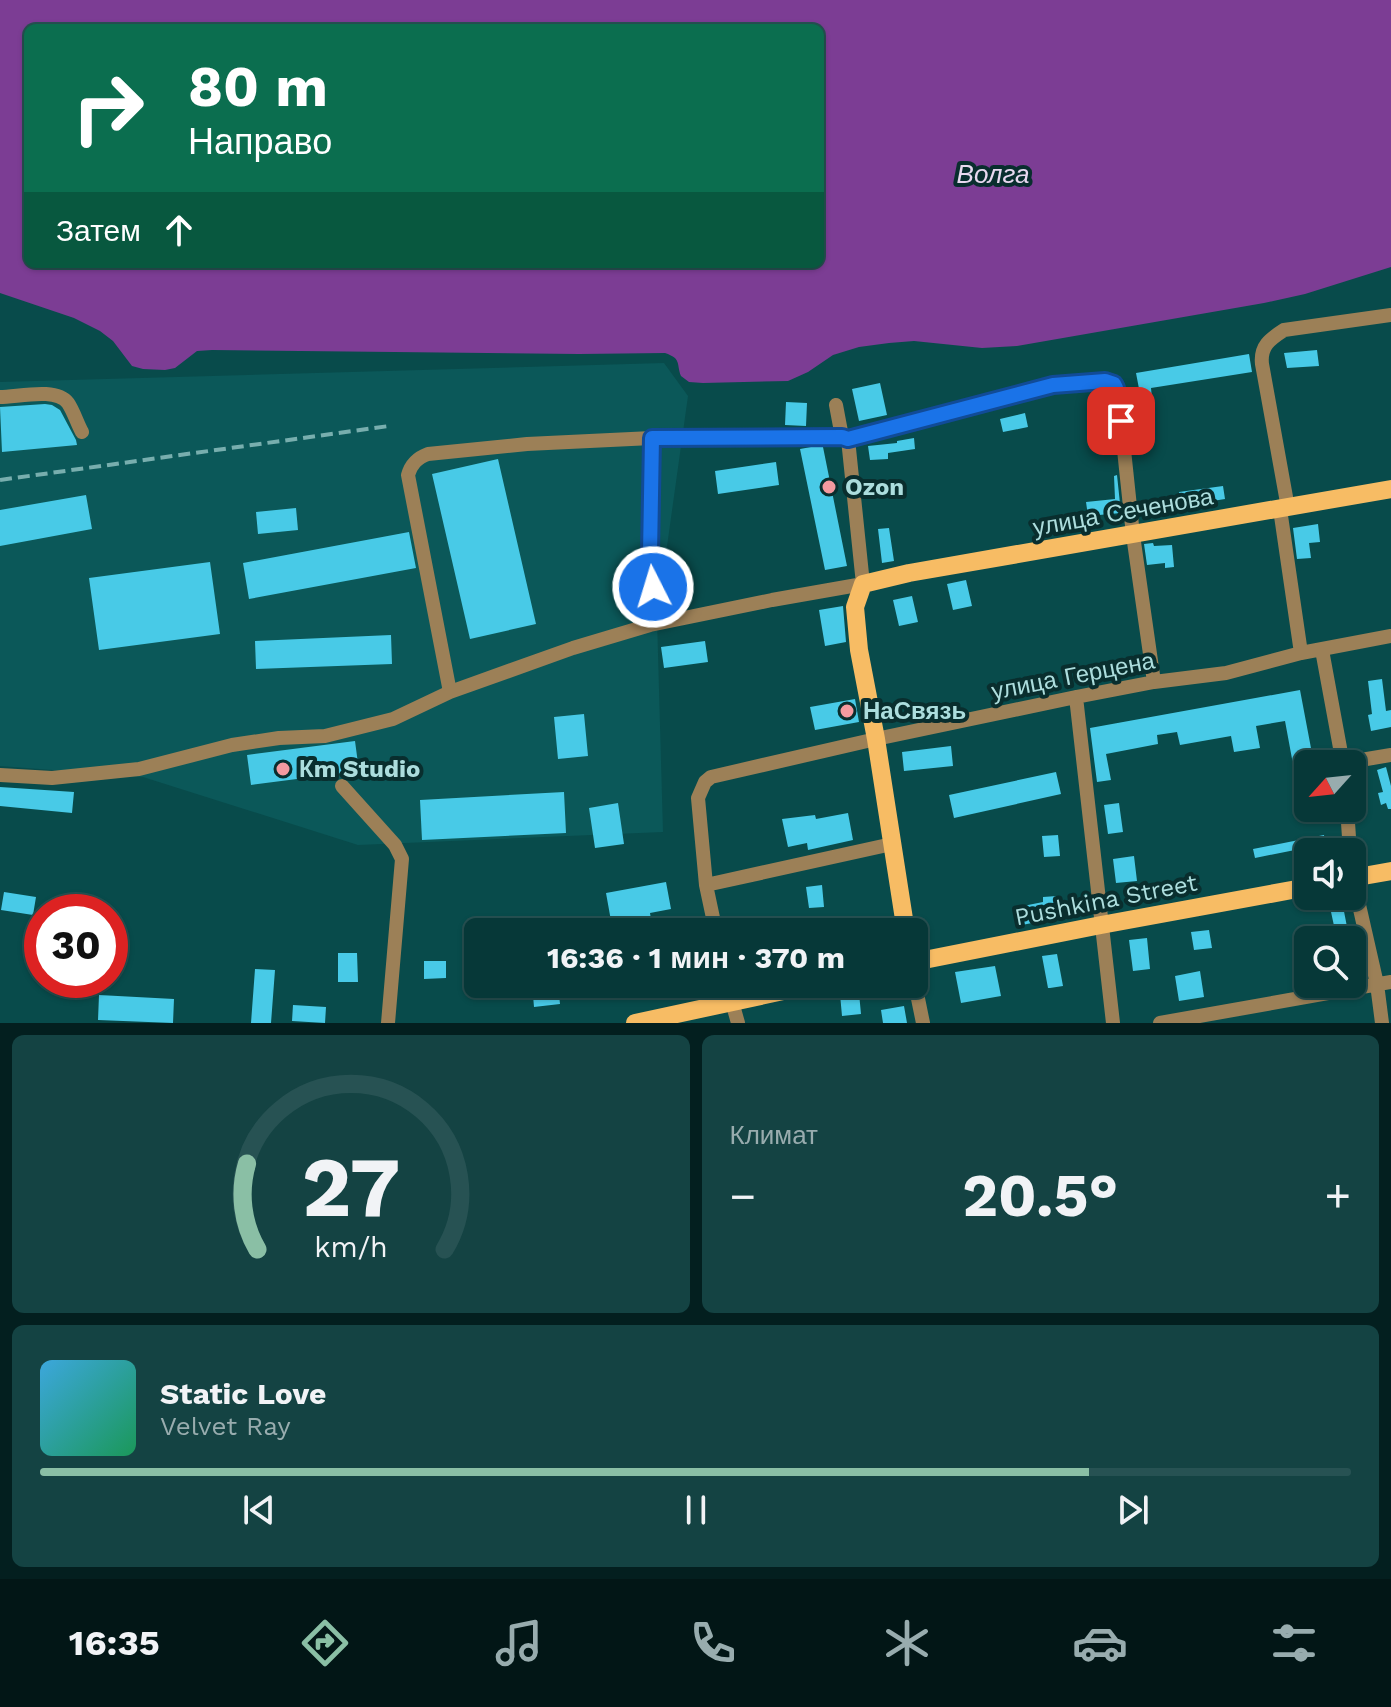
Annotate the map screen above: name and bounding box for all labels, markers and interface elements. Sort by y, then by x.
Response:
text: 80 m [188,54,328,120]
icon: right [56,56,160,160]
text: Направо [188,121,332,163]
water label: Волга [957,159,1029,189]
icon: ahead [157,208,201,252]
text: Затем [56,213,141,248]
pin [1087,387,1155,455]
icon: arrive [1099,399,1143,443]
place label: Ozon [845,473,904,501]
marker: Ozon [820,478,838,496]
street label: улица Сеченова [1031,482,1216,542]
position arrow [611,545,695,629]
street label: улица Герцена [989,646,1158,706]
place label: НаСвязь [863,697,966,725]
marker: НаСвязь [838,702,856,720]
north arrow [1294,750,1366,822]
map controls [1294,750,1366,998]
place label: Кm Studio [299,755,420,783]
marker: Кm Studio [274,760,292,778]
button: sound [1294,838,1366,910]
street label: Pushkina Street [1012,869,1200,931]
speed limit sign: 30 [24,894,128,998]
button: search [1294,926,1366,998]
text: 16:36 · 1 мин · 370 m [547,940,845,975]
text: Климат [730,1120,818,1150]
text: 27 [301,1139,400,1236]
text: 20.5° [962,1160,1118,1231]
text: − [730,1170,756,1222]
text: + [1324,1170,1351,1222]
text: km/h [314,1230,388,1264]
text: Static Love [160,1376,326,1411]
text: Velvet Ray [160,1411,291,1441]
icon: previous [237,1488,281,1532]
icon: pause [674,1488,718,1532]
icon: next [1111,1488,1155,1532]
icon: directions [297,1615,353,1671]
icon: music [491,1615,547,1671]
icon: phone [685,1615,741,1671]
icon: climate [879,1615,935,1671]
icon: car [1072,1615,1128,1671]
icon: filters [1266,1615,1322,1671]
text: 16:35 [69,1622,160,1664]

